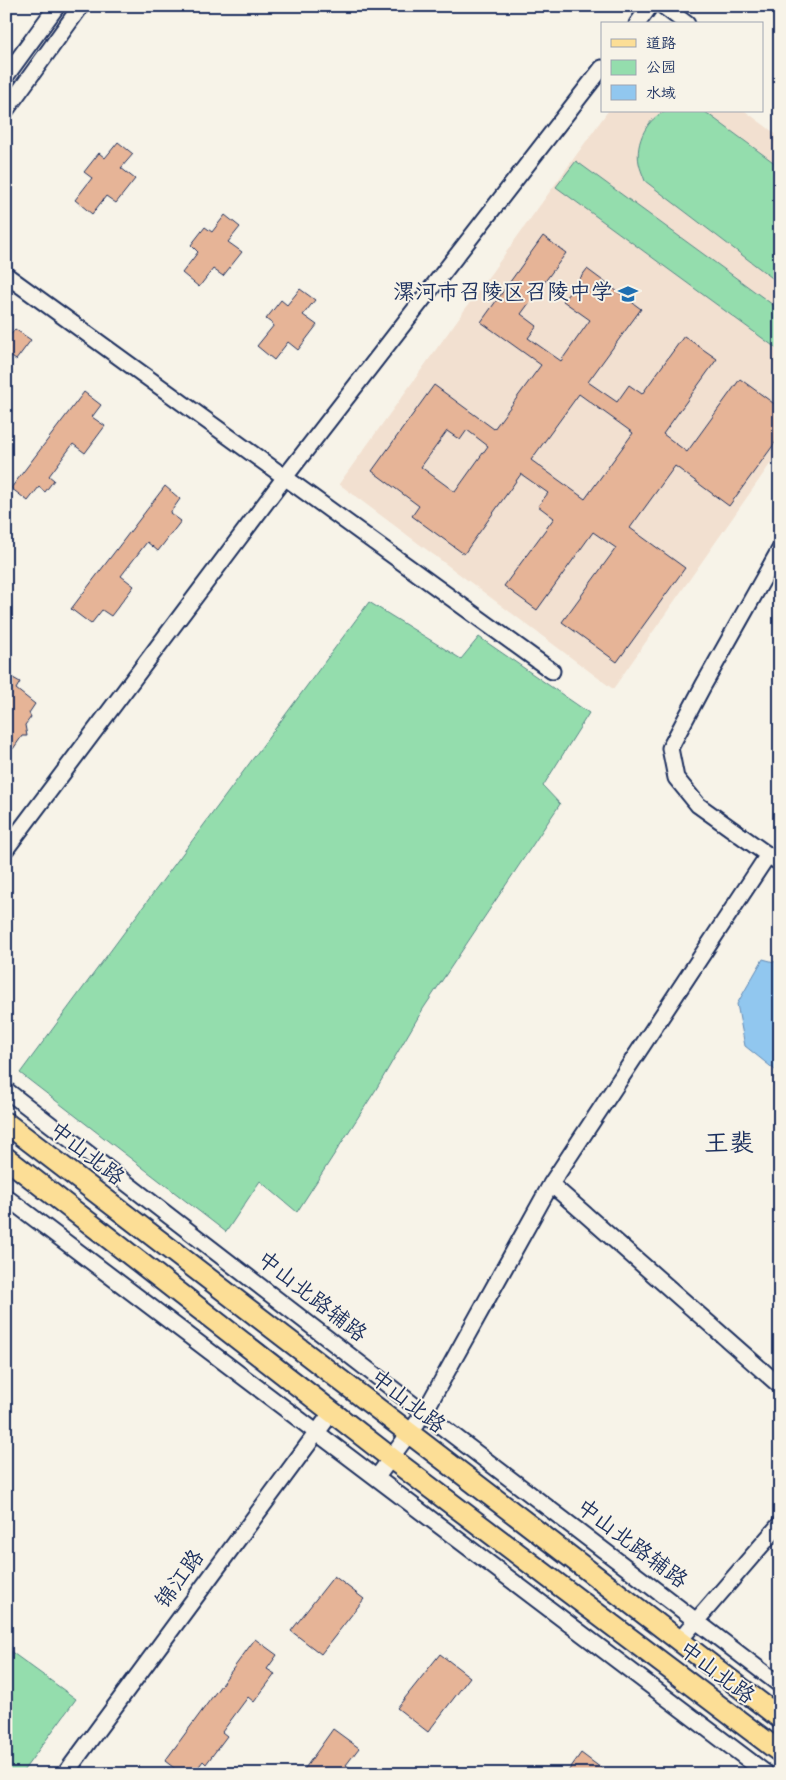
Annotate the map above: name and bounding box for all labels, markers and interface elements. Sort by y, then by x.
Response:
legend [601,22,764,112]
text: 道路 [646,33,676,55]
text: 公园 [646,57,676,79]
text: 水域 [646,83,676,105]
place label: 漯河市召陵区召陵中学 [393,278,613,310]
school or university icon: 漯河市召陵区召陵中学 [617,283,639,305]
street label: 中山北路 [41,1115,131,1195]
district label: 王裴 [704,1127,754,1163]
street label: 中山北路辅路 [249,1245,373,1351]
street label: 中山北路 [362,1363,452,1443]
street label: 中山北路辅路 [569,1492,693,1598]
street label: 锦江路 [149,1544,213,1616]
street label: 中山北路 [671,1635,761,1713]

